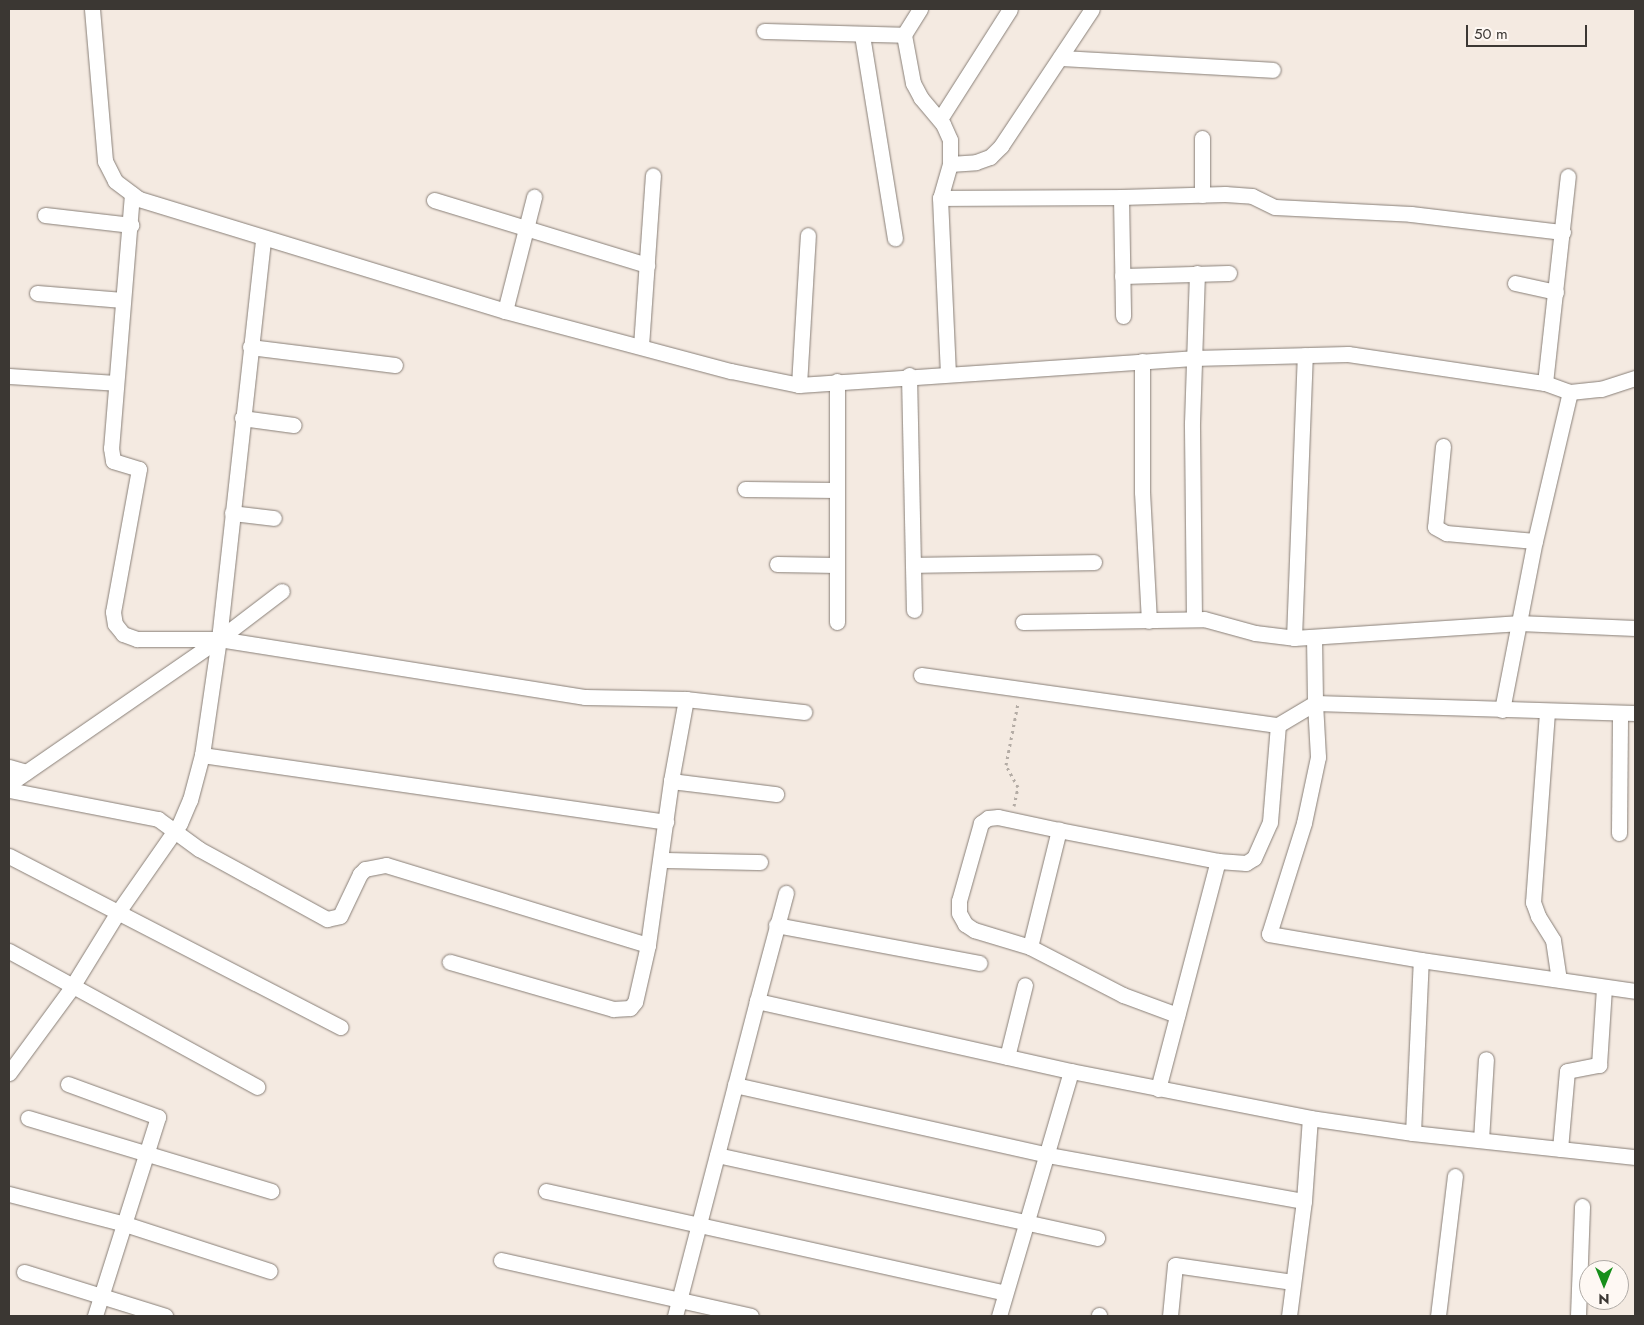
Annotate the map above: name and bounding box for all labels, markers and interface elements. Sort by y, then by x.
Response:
scale bar [1469,15,1590,47]
text: 50 m [1474,23,1508,45]
north arrow [1579,1260,1629,1310]
text: N [1598,1289,1610,1309]

